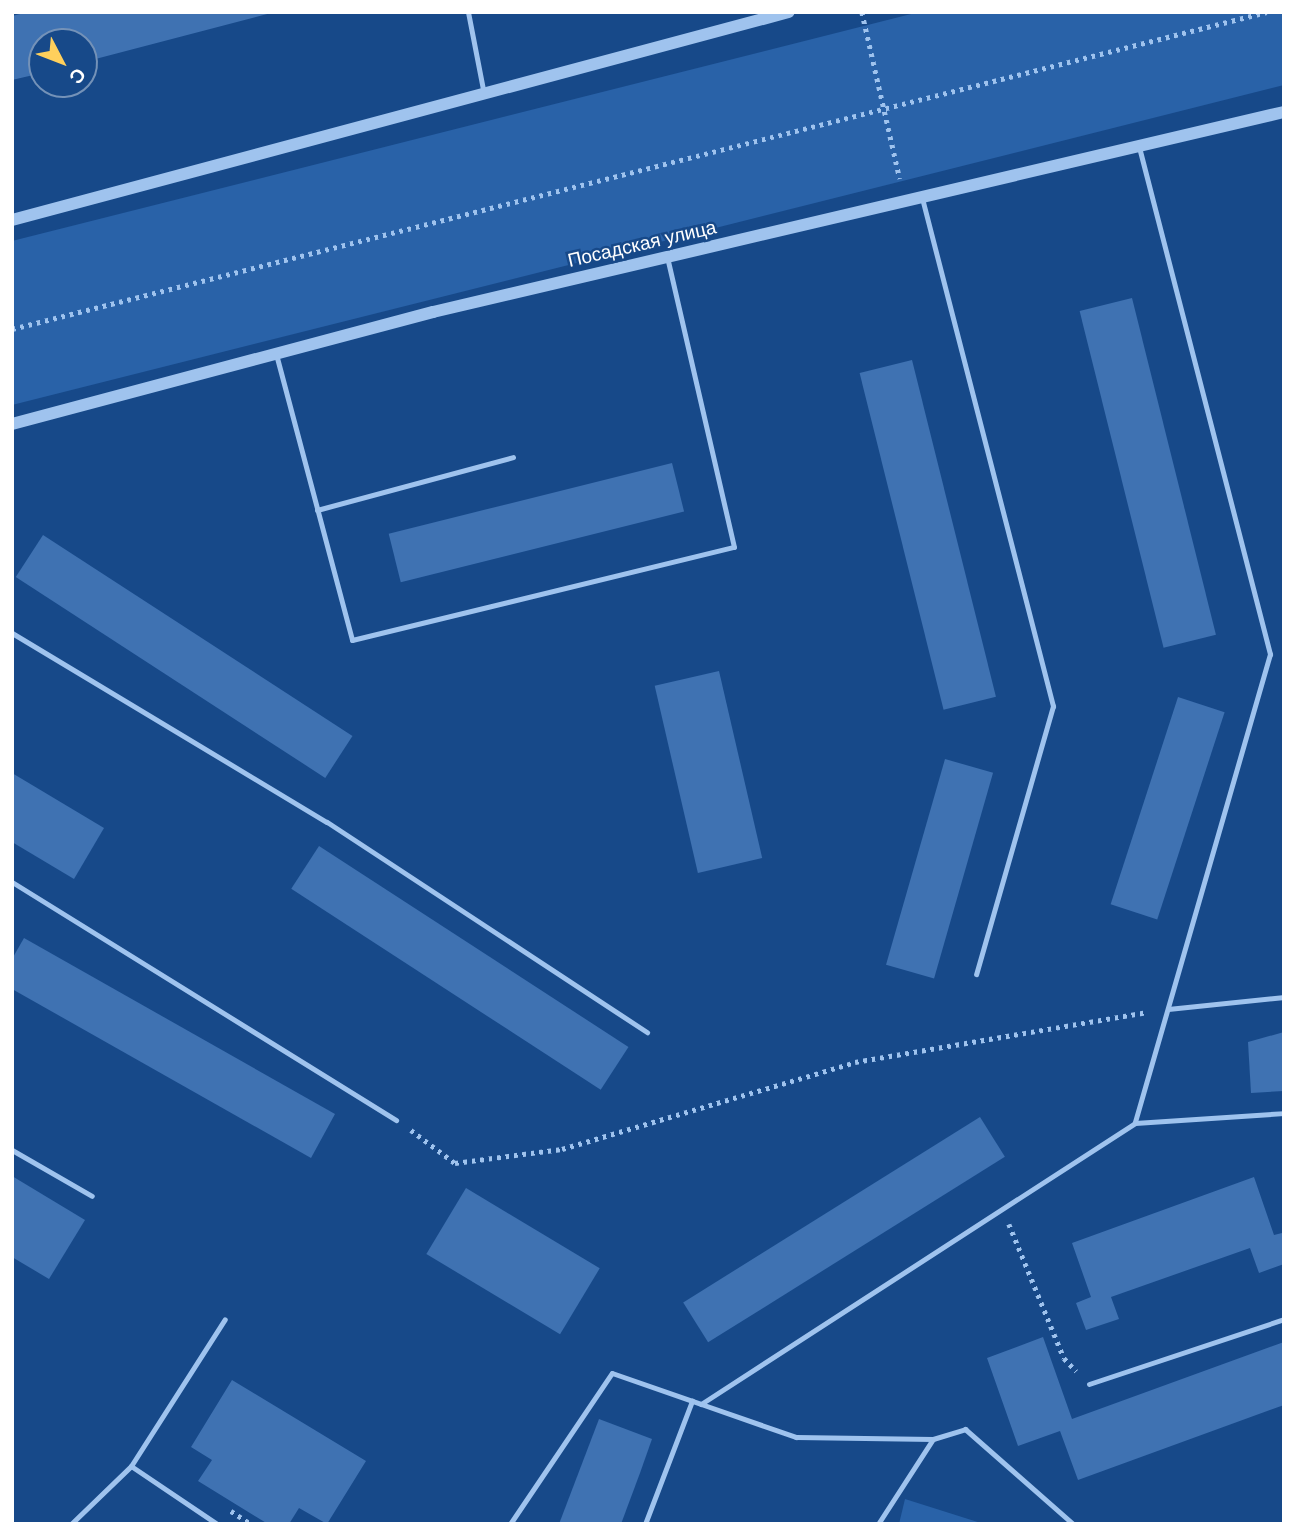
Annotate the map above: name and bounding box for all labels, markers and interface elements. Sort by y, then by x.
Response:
north arrow [28,28,98,98]
text: С [64,63,91,90]
street label: Посадская улица [566,216,718,272]

